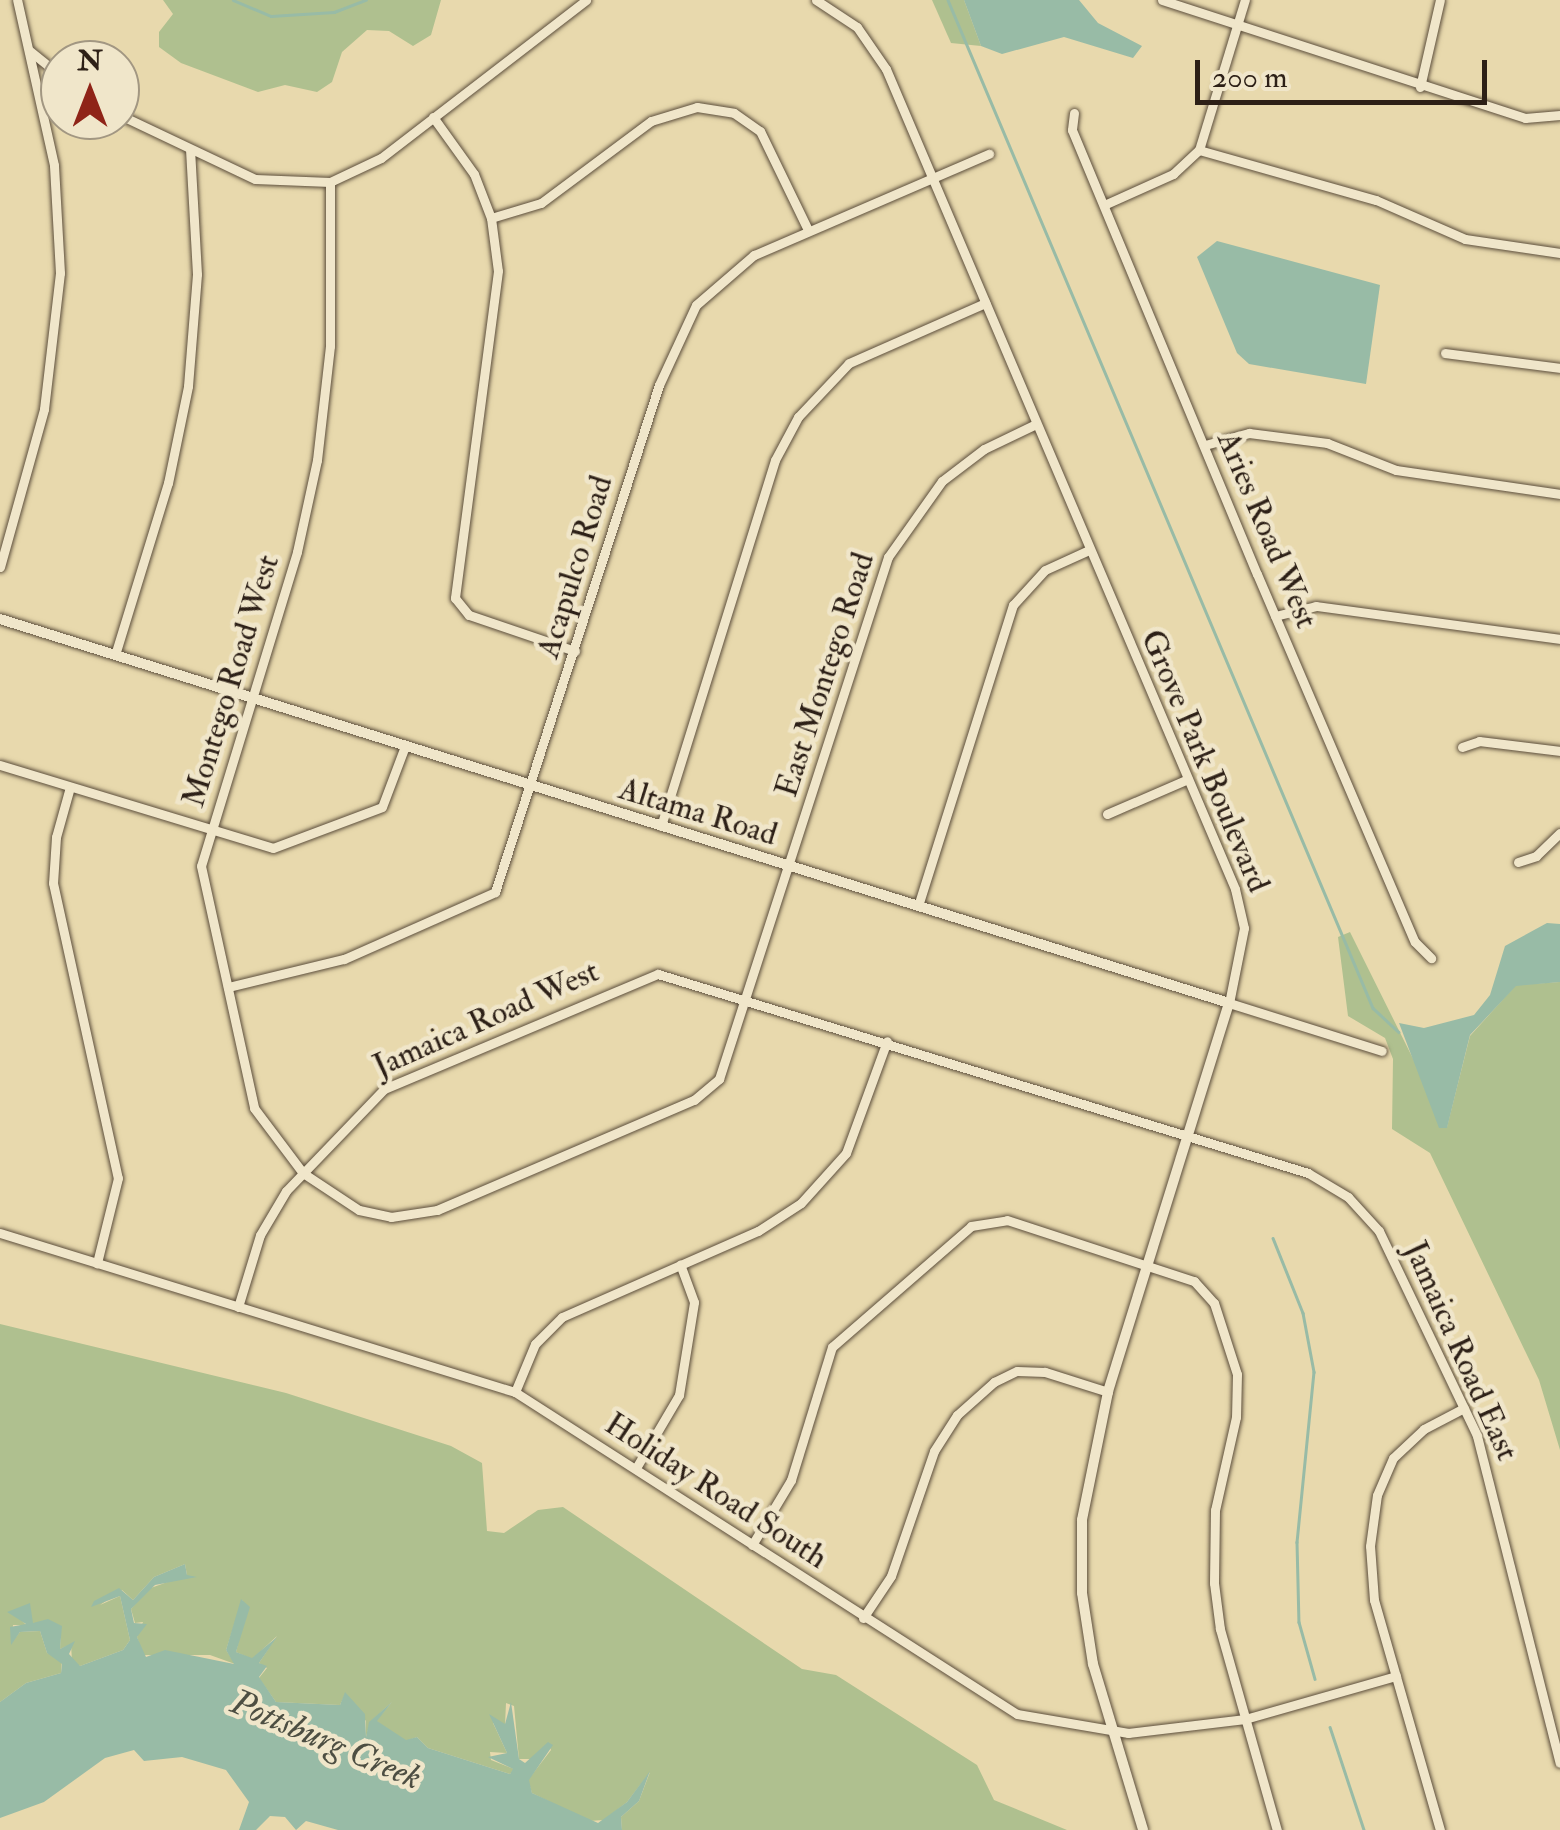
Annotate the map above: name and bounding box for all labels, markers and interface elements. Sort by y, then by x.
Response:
north arrow [40,40,140,140]
scale bar [1200,40,1492,102]
text: N [77,44,103,79]
text: 200 m [1212,59,1288,96]
street label: Aries Road West [1208,426,1326,634]
street label: Acapulco Road [529,471,621,663]
street label: East Montego Road [767,548,883,802]
street label: Montego Road West [174,550,288,812]
street label: Grove Park Boulevard [1132,624,1278,898]
street label: Altama Road [614,770,782,854]
street label: Jamaica Road West [367,952,605,1086]
street label: Jamaica Road East [1396,1236,1526,1466]
street label: Holiday Road South [598,1405,834,1577]
water label: Pottsburg Creek [224,1681,428,1799]

